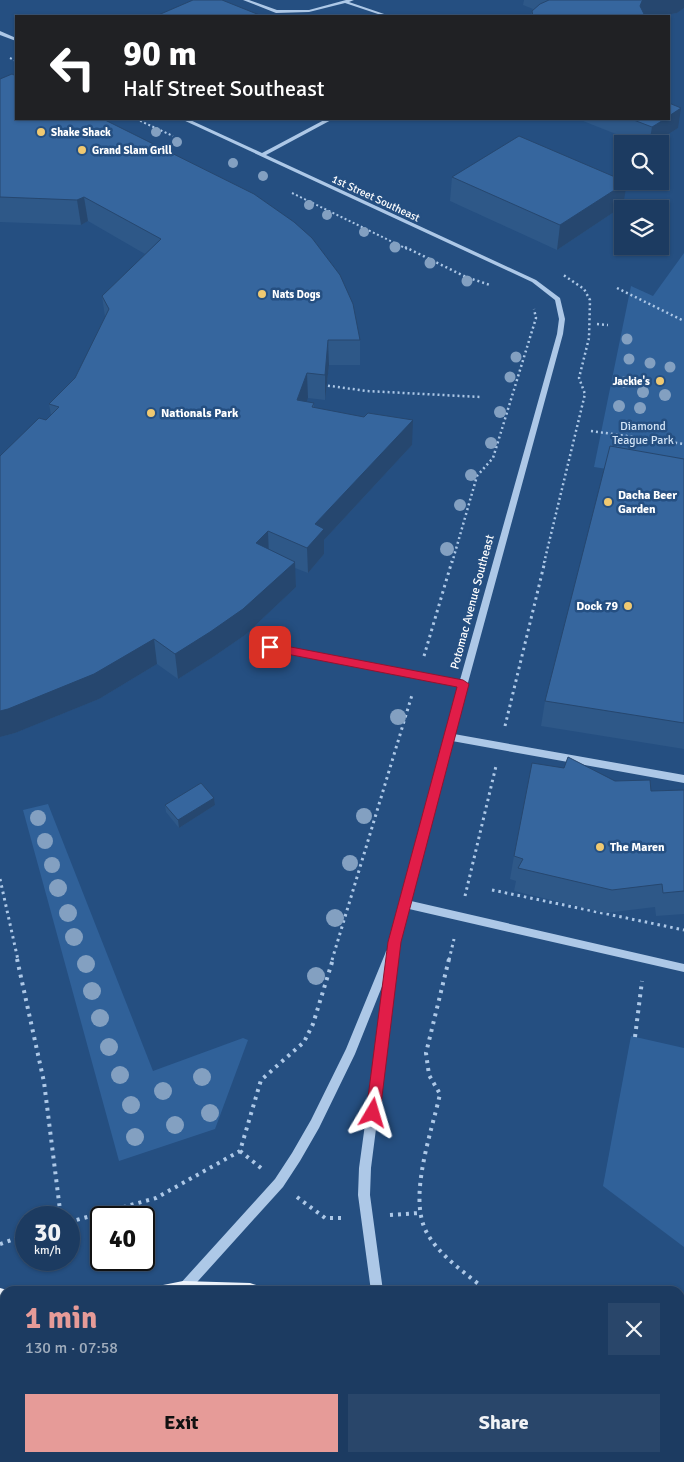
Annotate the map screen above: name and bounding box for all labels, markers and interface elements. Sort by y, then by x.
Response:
text: 90 m [123,32,197,75]
icon: left [40,35,105,100]
text: Half Street Southeast [123,75,325,102]
marker: Shake Shack [35,126,47,138]
place label: Shake Shack [51,126,111,139]
map controls [614,135,669,255]
button: search [614,135,669,190]
marker: Grand Slam Grill [76,144,88,156]
place label: Grand Slam Grill [92,144,172,157]
street label: 1st Street Southeast [330,172,422,225]
button: layers [614,200,669,255]
marker: Nats Dogs [256,288,268,300]
place label: Nats Dogs [272,288,321,301]
place label: Jackie's [612,375,650,388]
marker: Jackie's [654,375,666,387]
place label: Nationals Park [161,406,239,421]
marker: Nationals Park [145,407,157,419]
park label: Diamond Teague Park [612,419,674,448]
place label: Dacha Beer Garden [618,488,677,517]
marker: Dacha Beer Garden [602,496,614,508]
street label: Potomac Avenue Southeast [447,533,498,671]
place label: Dock 79 [576,599,619,614]
marker: Dock 79 [622,600,634,612]
pin [249,626,291,668]
icon: arrive [256,633,284,661]
place label: The Maren [610,840,665,855]
marker: The Maren [594,841,606,853]
position arrow [346,1086,398,1138]
speed limit sign: 40 [90,1206,155,1271]
text: 30 [34,1217,61,1248]
text: km/h [34,1243,61,1258]
text: 1 min [25,1300,97,1337]
button: close [608,1303,660,1355]
text: 130 m · 07:58 [25,1338,118,1358]
button: Exit [25,1394,338,1452]
button: Share [348,1394,660,1452]

